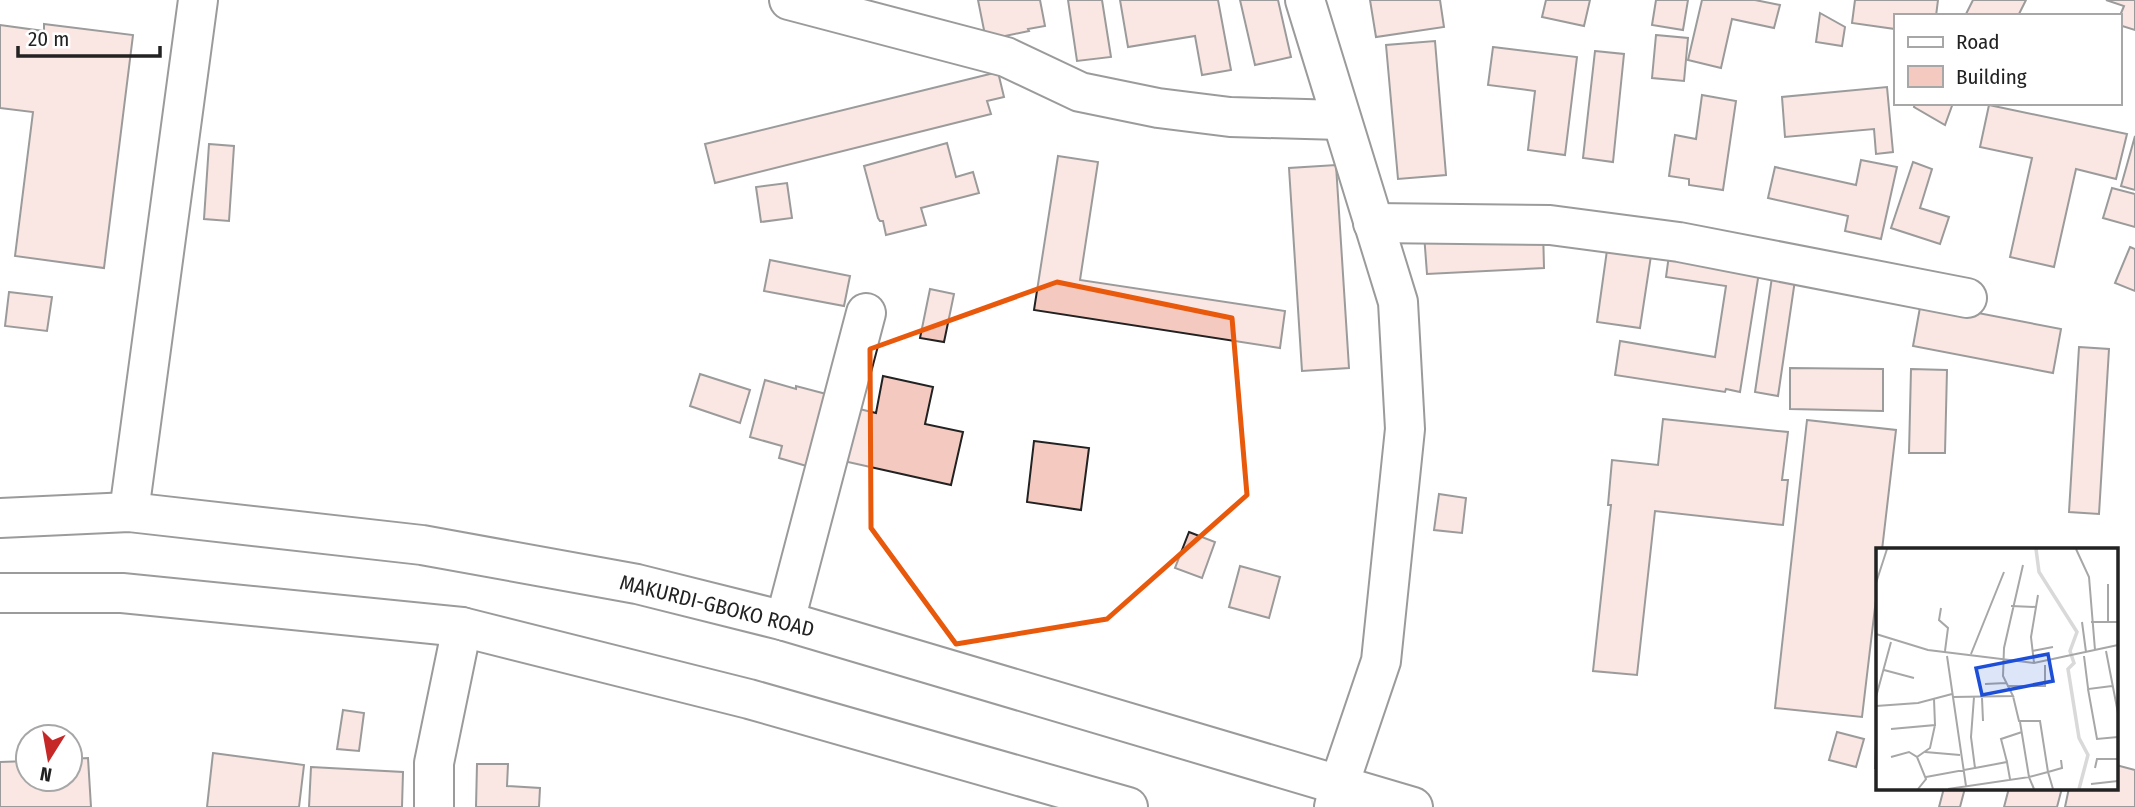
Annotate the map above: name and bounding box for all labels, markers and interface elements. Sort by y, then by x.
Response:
scale bar [18,14,159,58]
legend [1894,14,2121,105]
text: 20 m [28,26,69,52]
text: Road [1956,29,2000,55]
text: Building [1956,64,2027,90]
inset map [1876,548,2118,790]
street label: MAKURDI-GBOKO ROAD [617,569,817,643]
north arrow [14,723,84,793]
text: N [38,762,54,787]

